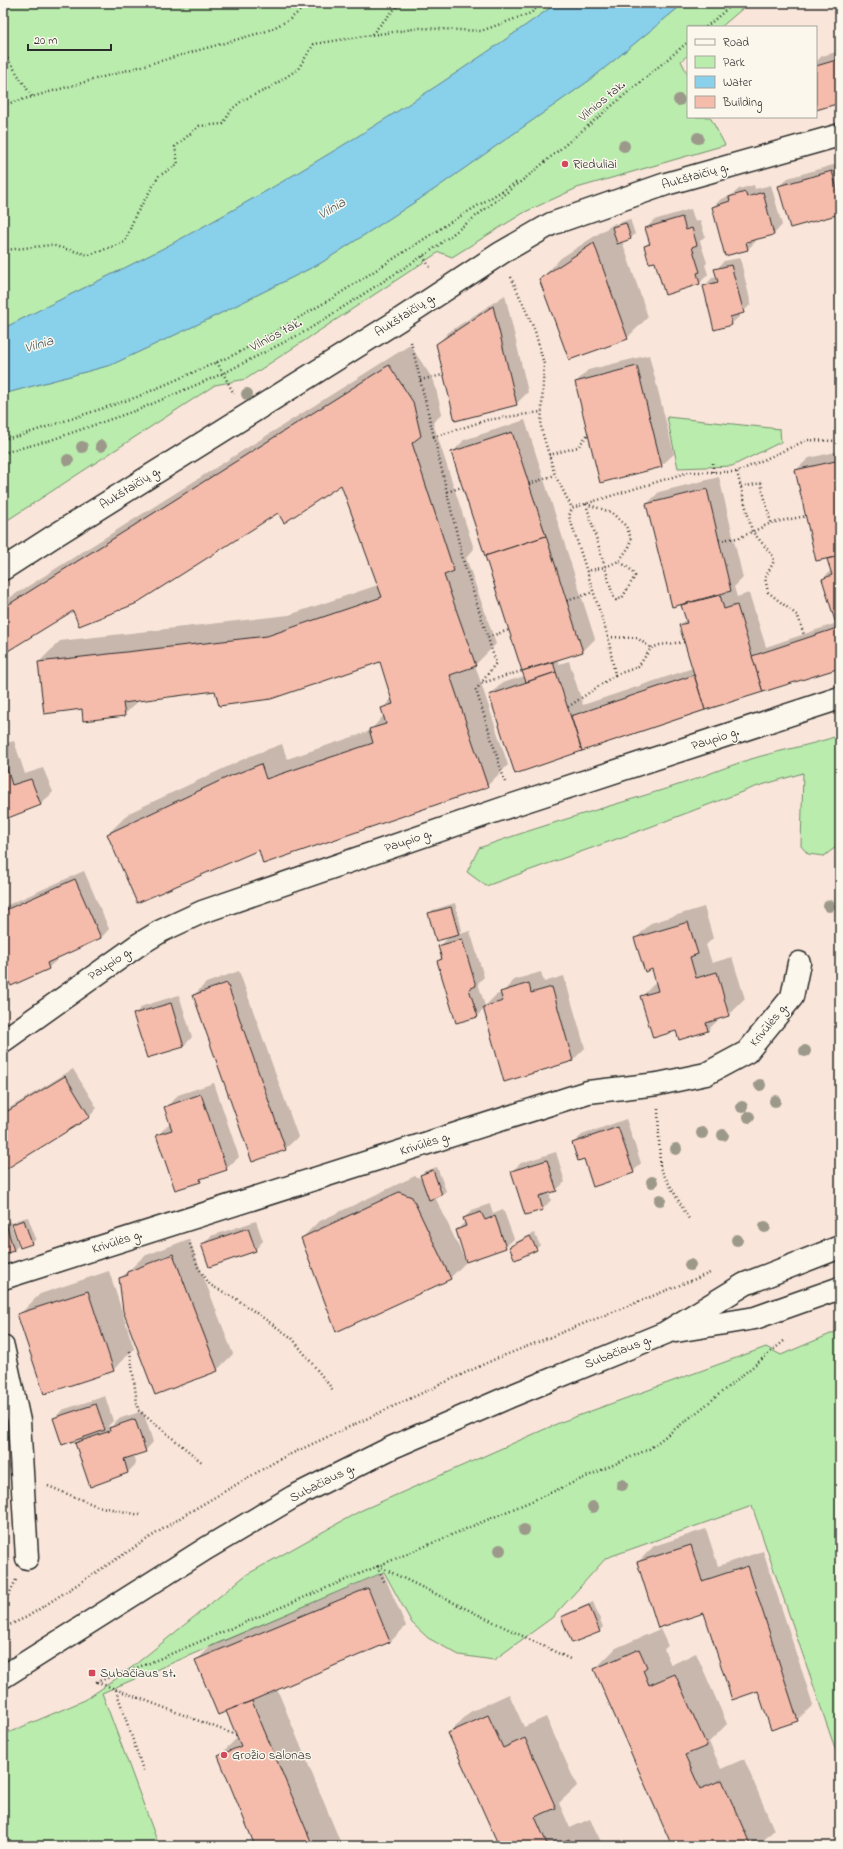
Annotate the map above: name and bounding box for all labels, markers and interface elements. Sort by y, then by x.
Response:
scale bar [28,26,111,52]
legend [687,26,817,118]
text: 20 m [34,32,57,50]
text: Road [723,34,749,52]
text: Park [723,54,745,72]
text: Water [723,74,752,92]
street label: Vilnios tak. [574,75,630,127]
text: Building [722,94,762,113]
place label: Rieduliai [573,155,617,174]
street label: Aukštaičių g. [659,157,731,196]
marker: Rieduliai [560,159,570,169]
water label: Vilnia [314,192,350,226]
street label: Aukštaičių g. [371,288,440,343]
street label: Vilnios tak. [246,313,306,357]
water label: Vilnia [22,331,56,359]
street label: Aukštaičių g. [96,462,165,515]
street label: Paupio g. [689,722,742,757]
street label: Paupio g. [382,824,435,859]
street label: Paupio g. [84,942,137,986]
street label: Krivūlės g. [745,999,794,1052]
street label: Krivūlės g. [398,1127,453,1162]
street label: Krivūlės g. [90,1225,145,1260]
street label: Subačiaus g. [582,1330,655,1375]
street label: Subačiaus g. [286,1458,358,1508]
place label: Subačiaus st. [100,1664,176,1683]
marker: Subačiaus st. [87,1668,97,1678]
place label: Grožio salonas [232,1746,312,1765]
marker: Grožio salonas [219,1750,229,1760]

